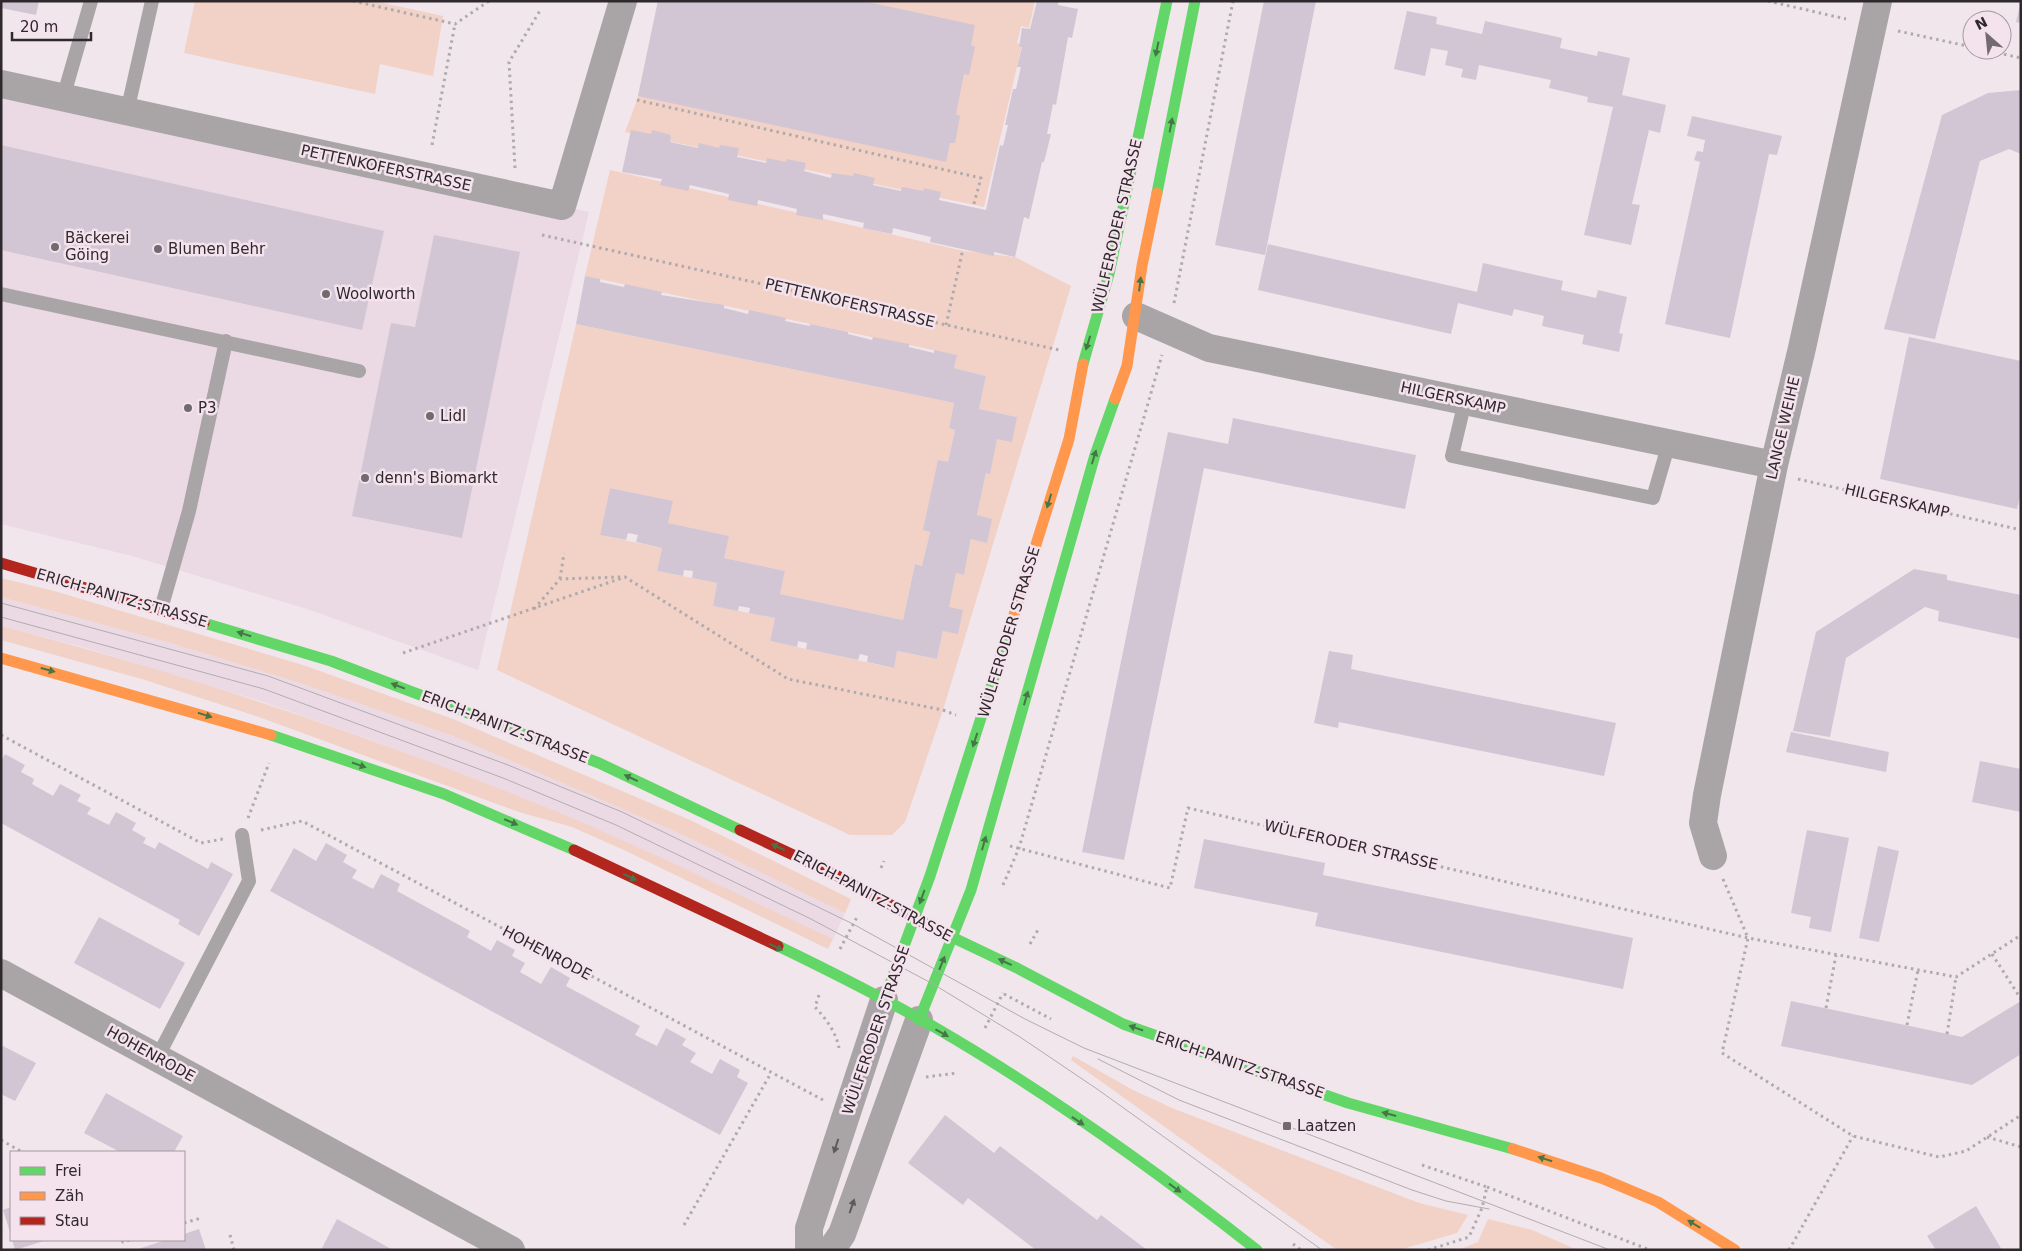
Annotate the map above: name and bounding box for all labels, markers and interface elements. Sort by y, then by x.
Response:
scale bar [12,10,91,42]
north arrow [1962,10,2012,60]
text: N [1972,14,1990,33]
text: 20 m [20,18,58,36]
one-way arrow [1152,41,1160,57]
one-way arrow [1167,116,1175,132]
street label: WÜLFERODER STRASSE [1087,137,1146,315]
street label: PETTENKOFERSTRASSE [299,141,473,195]
place label: Bäckerei Göing [65,229,129,264]
place label: Blumen Behr [168,240,266,258]
marker: Bäckerei Göing [49,241,61,253]
marker: Blumen Behr [152,243,164,255]
street label: PETTENKOFERSTRASSE [763,275,937,331]
one-way arrow [1136,276,1144,292]
place label: Woolworth [336,285,415,303]
marker: Woolworth [320,288,332,300]
one-way arrow [1083,336,1091,351]
street label: LANGE WEIHE [1762,375,1804,481]
street label: HILGERSKAMP [1399,378,1507,418]
place label: P3 [198,399,217,417]
marker: P3 [182,402,194,414]
place label: Lidl [440,407,466,425]
marker: Lidl [424,410,436,422]
one-way arrow [1091,450,1099,465]
place label: denn's Biomarkt [375,469,498,487]
marker: denn's Biomarkt [359,472,371,484]
street label: HILGERSKAMP [1843,480,1951,522]
one-way arrow [1045,494,1053,509]
street label: WÜLFERODER STRASSE [973,544,1044,720]
street label: ERICH-PANITZ-STRASSE [34,565,210,631]
one-way arrow [237,630,252,638]
one-way arrow [41,667,56,675]
one-way arrow [391,682,405,690]
street label: ERICH-PANITZ-STRASSE [419,687,591,767]
one-way arrow [1022,690,1030,705]
one-way arrow [197,711,212,719]
one-way arrow [971,732,979,747]
one-way arrow [352,761,367,769]
one-way arrow [624,774,638,782]
street label: WÜLFERODER STRASSE [1262,815,1440,874]
one-way arrow [504,818,518,826]
one-way arrow [980,836,988,851]
one-way arrow [771,843,785,851]
street label: ERICH-PANITZ-STRASSE [790,846,956,946]
one-way arrow [623,873,637,881]
one-way arrow [918,889,925,904]
street label: HOHENRODE [499,922,595,984]
one-way arrow [769,943,783,951]
street label: WÜLFERODER STRASSE [838,943,913,1117]
one-way arrow [939,955,946,970]
one-way arrow [998,958,1012,966]
street label: HOHENRODE [104,1022,198,1086]
one-way arrow [1128,1024,1143,1032]
one-way arrow [935,1028,948,1037]
street label: ERICH-PANITZ-STRASSE [1153,1028,1327,1102]
one-way arrow [1381,1110,1397,1118]
one-way arrow [1072,1116,1085,1125]
place label: Laatzen [1297,1117,1356,1135]
marker: Laatzen [1281,1120,1293,1132]
one-way arrow [832,1139,840,1154]
legend [10,1151,185,1241]
one-way arrow [1537,1155,1552,1163]
text: Frei [55,1162,82,1180]
one-way arrow [1168,1182,1181,1193]
text: Zäh [55,1187,84,1205]
one-way arrow [848,1198,856,1213]
text: Stau [55,1212,89,1230]
one-way arrow [1687,1219,1700,1228]

